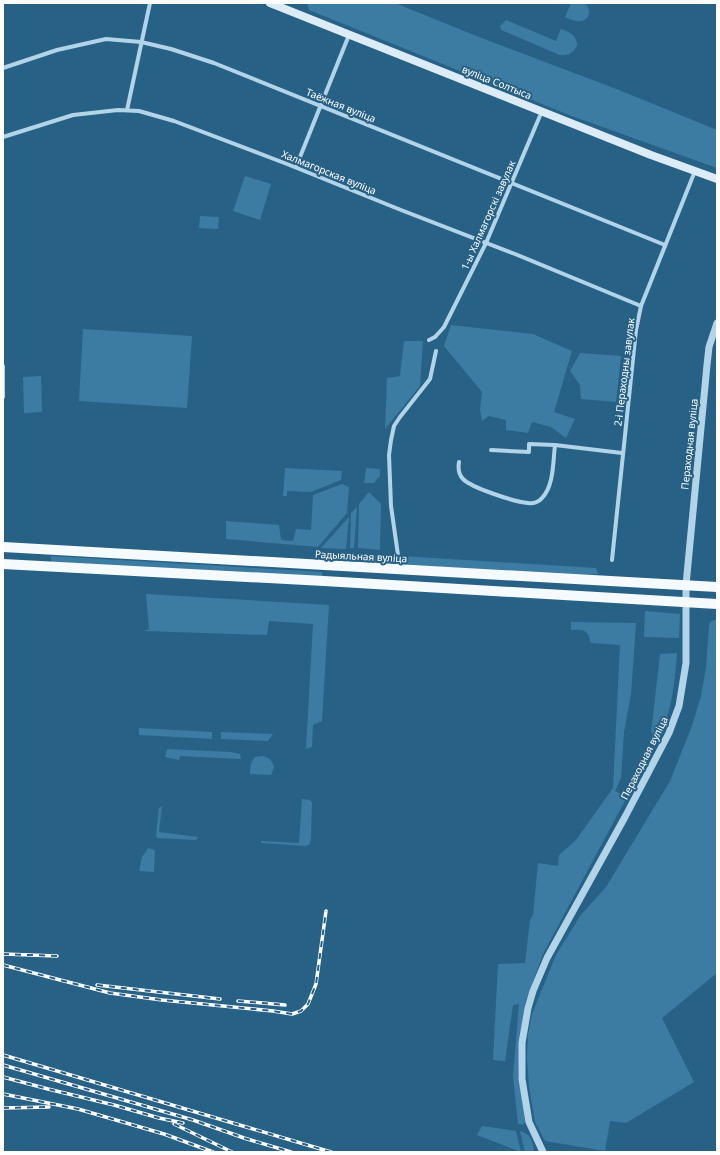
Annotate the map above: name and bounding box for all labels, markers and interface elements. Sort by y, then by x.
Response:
street label: вуліца Солтыса [460,62,534,102]
street label: Таёжная вуліца [304,85,378,125]
street label: Халмагорская вуліца [280,147,378,197]
street label: 1-ы Халмагорскі завулак [457,157,519,272]
street label: 2-і Пераходны завулак [610,316,638,427]
street label: Пераходная вуліца [677,398,701,490]
street label: Радыяльная вуліца [314,547,408,565]
street label: Пераходная вуліца [617,714,671,802]

